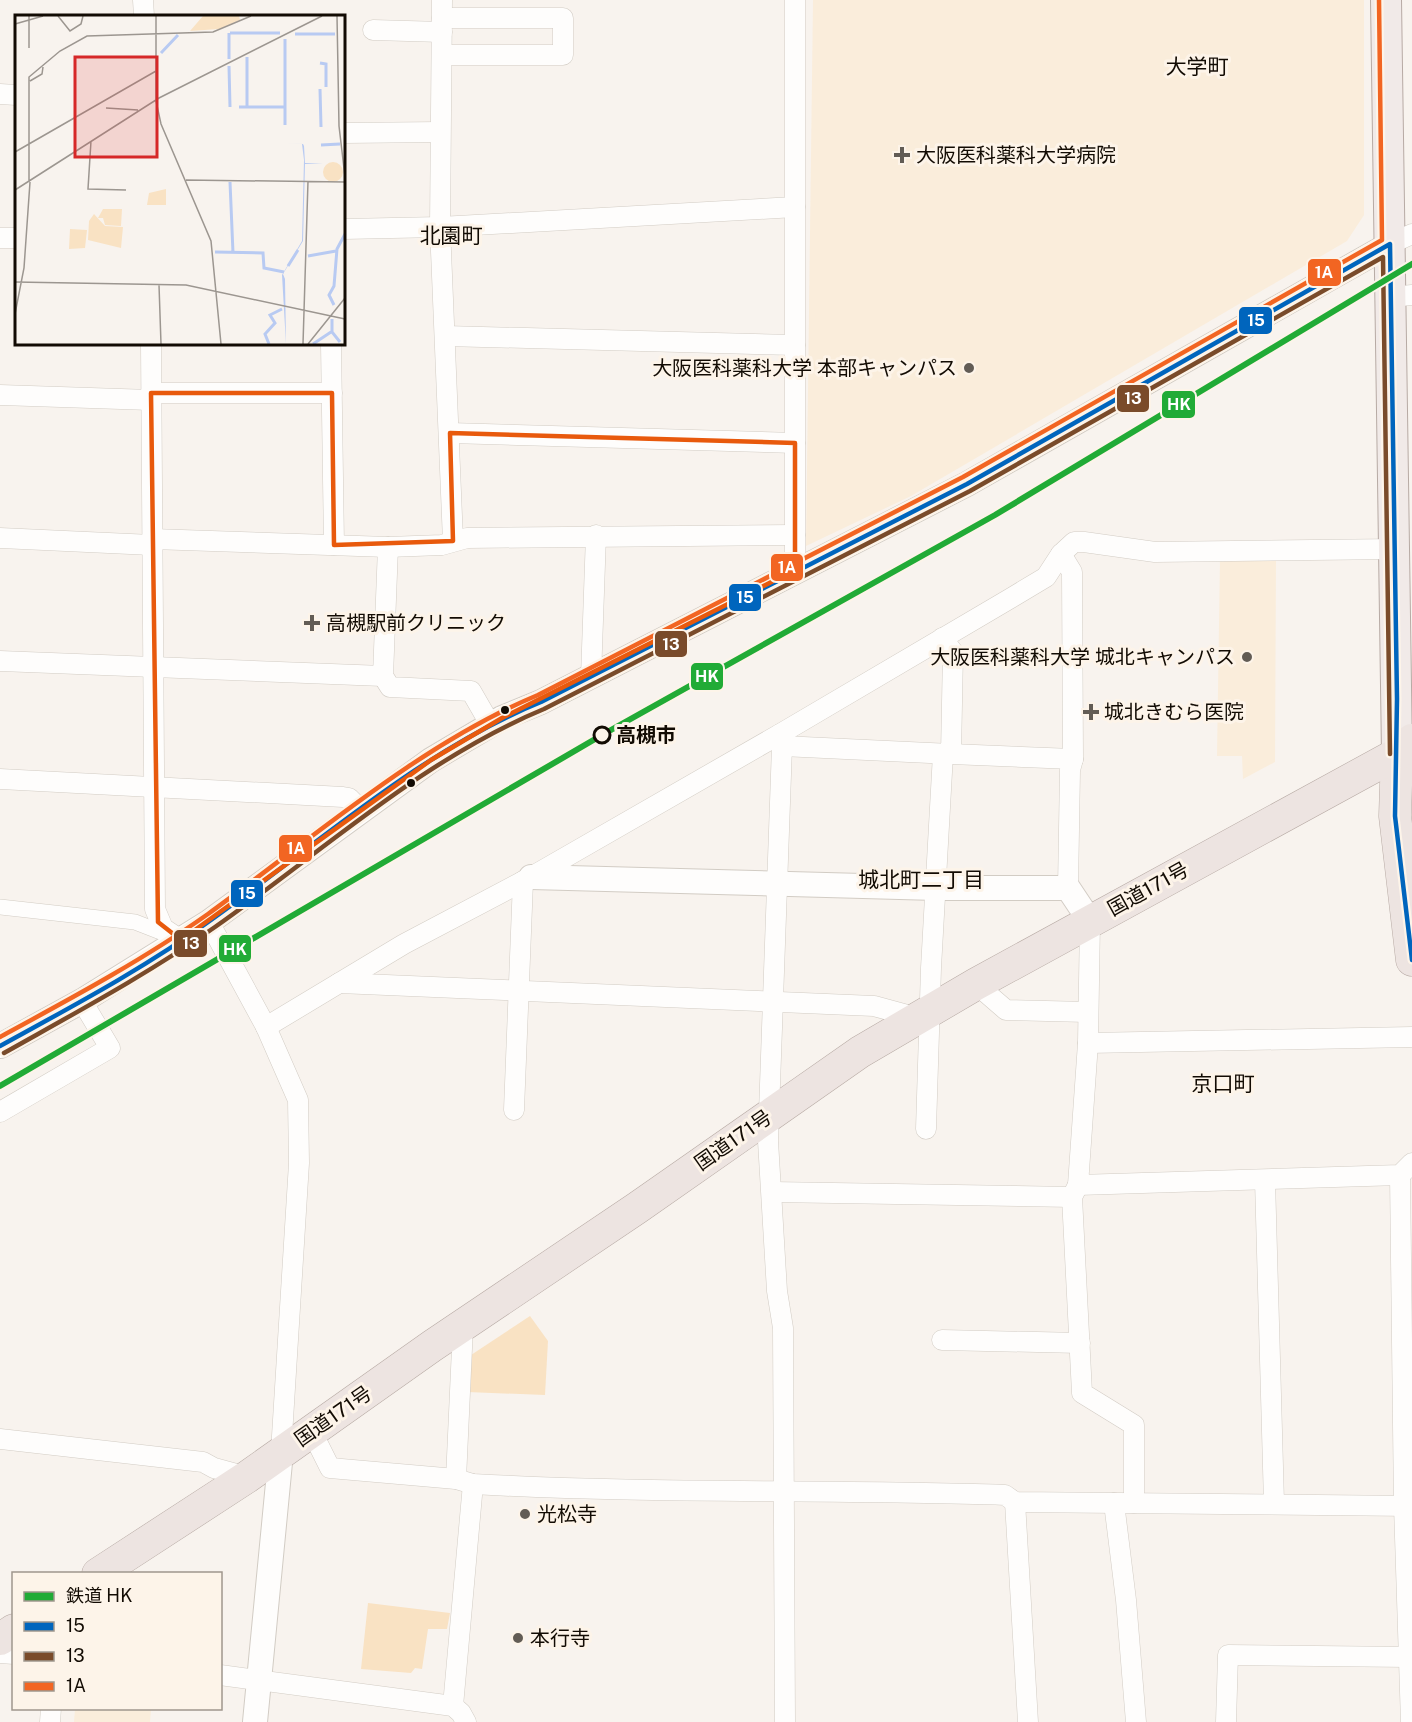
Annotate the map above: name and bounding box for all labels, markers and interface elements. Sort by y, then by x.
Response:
inset map [15,15,345,345]
district label: 大学町 [1166,54,1229,79]
place label: 大阪医科薬科大学病院 [916,143,1116,167]
marker: 大阪医科薬科大学病院 [893,146,911,164]
district label: 北園町 [420,223,483,248]
line badge: 1A [1307,258,1342,287]
text: 1A [1315,263,1334,282]
line badge: 15 [1238,306,1273,335]
text: 15 [1247,311,1265,330]
place label: 大阪医科薬科大学 本部キャンパス [652,356,957,380]
marker: 大阪医科薬科大学 本部キャンパス [962,361,976,375]
line badge: 13 [1116,384,1150,413]
text: 13 [1124,389,1142,408]
line badge: HK [1161,390,1196,419]
text: HK [1167,395,1191,414]
line badge: 1A [770,553,804,582]
text: 1A [778,558,797,577]
line badge: 15 [728,583,762,612]
text: 15 [736,588,754,607]
place label: 高槻駅前クリニック [326,611,506,635]
marker: 高槻駅前クリニック [303,614,321,632]
line badge: 13 [654,630,688,658]
text: 13 [662,635,680,654]
place label: 大阪医科薬科大学 城北キャンパス [930,645,1235,669]
marker: 大阪医科薬科大学 城北キャンパス [1240,650,1254,664]
line badge: HK [690,662,724,691]
text: HK [695,667,719,686]
place label: 城北きむら医院 [1104,700,1244,724]
marker: 城北きむら医院 [1082,703,1100,721]
unlabelled marker [499,704,511,716]
place label: 高槻市 [616,723,676,747]
marker: 高槻市 [593,726,611,744]
unlabelled marker [405,777,417,789]
line badge: 1A [278,834,313,863]
text: 1A [287,839,306,858]
street label: 国道171号 [1103,857,1193,921]
district label: 城北町二丁目 [858,867,984,892]
line badge: 15 [230,879,264,908]
text: 15 [238,884,256,903]
line badge: 13 [173,929,208,958]
text: 13 [182,934,200,953]
line badge: HK [218,934,252,963]
text: HK [223,940,247,959]
district label: 京口町 [1192,1071,1255,1096]
street label: 国道171号 [690,1105,776,1175]
street label: 国道171号 [290,1381,376,1451]
place label: 光松寺 [537,1502,597,1526]
marker: 光松寺 [518,1507,532,1521]
legend [12,1572,222,1710]
text: 鉄道 HK [66,1585,132,1606]
text: 15 [66,1615,85,1636]
place label: 本行寺 [530,1626,590,1650]
marker: 本行寺 [511,1631,525,1645]
text: 13 [66,1645,85,1666]
text: 1A [66,1675,86,1696]

